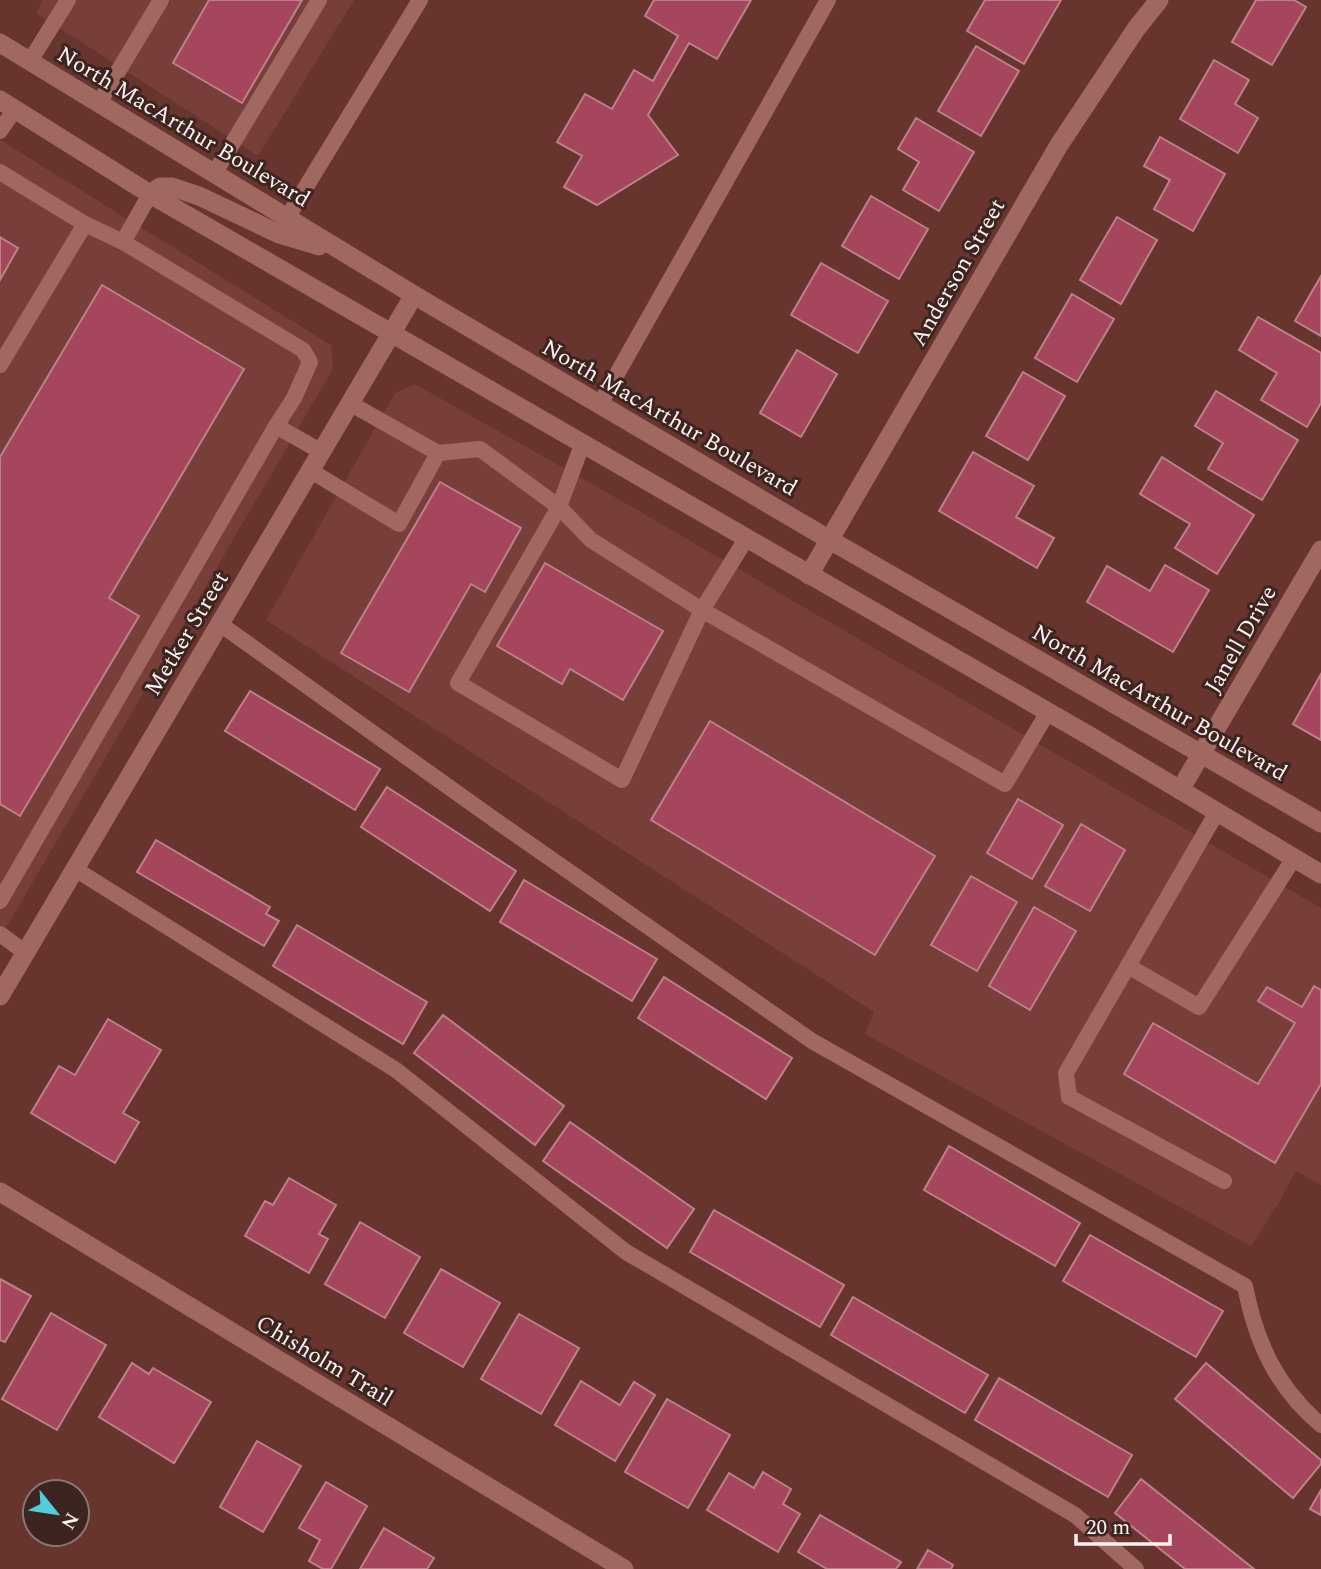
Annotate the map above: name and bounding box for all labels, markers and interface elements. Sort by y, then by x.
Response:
street label: North MacArthur Boulevard [50,38,317,217]
street label: Anderson Street [902,192,1015,353]
street label: North MacArthur Boulevard [535,331,804,506]
street label: Metker Street [136,565,238,703]
street label: Janell Drive [1196,579,1286,700]
street label: North MacArthur Boulevard [1025,616,1294,791]
street label: Chisholm Trail [249,1306,399,1416]
north arrow [21,1478,91,1548]
scale bar [1076,1502,1170,1546]
text: N [53,1507,86,1535]
text: 20 m [1086,1512,1130,1544]

